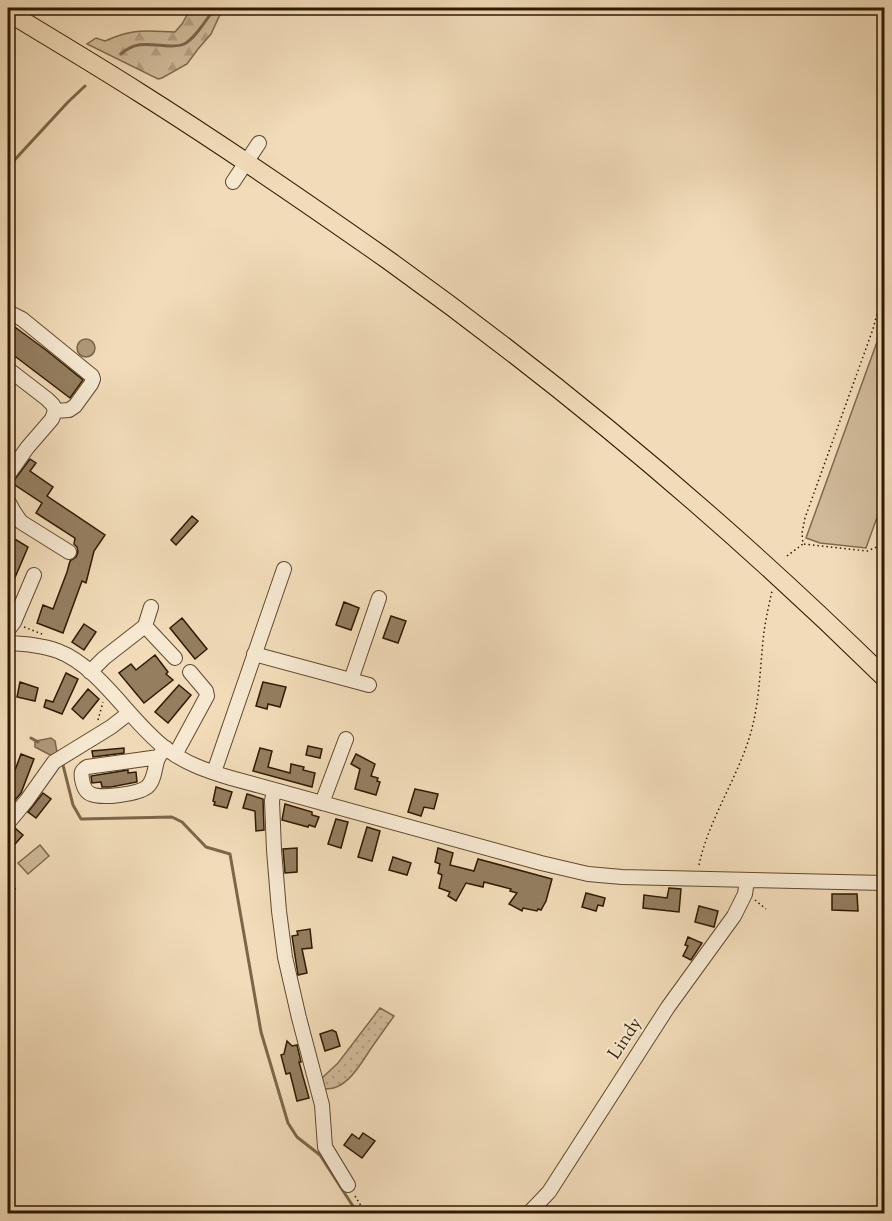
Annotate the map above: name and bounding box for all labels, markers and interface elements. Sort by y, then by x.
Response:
street label: Lindy [603,1013,649,1065]

